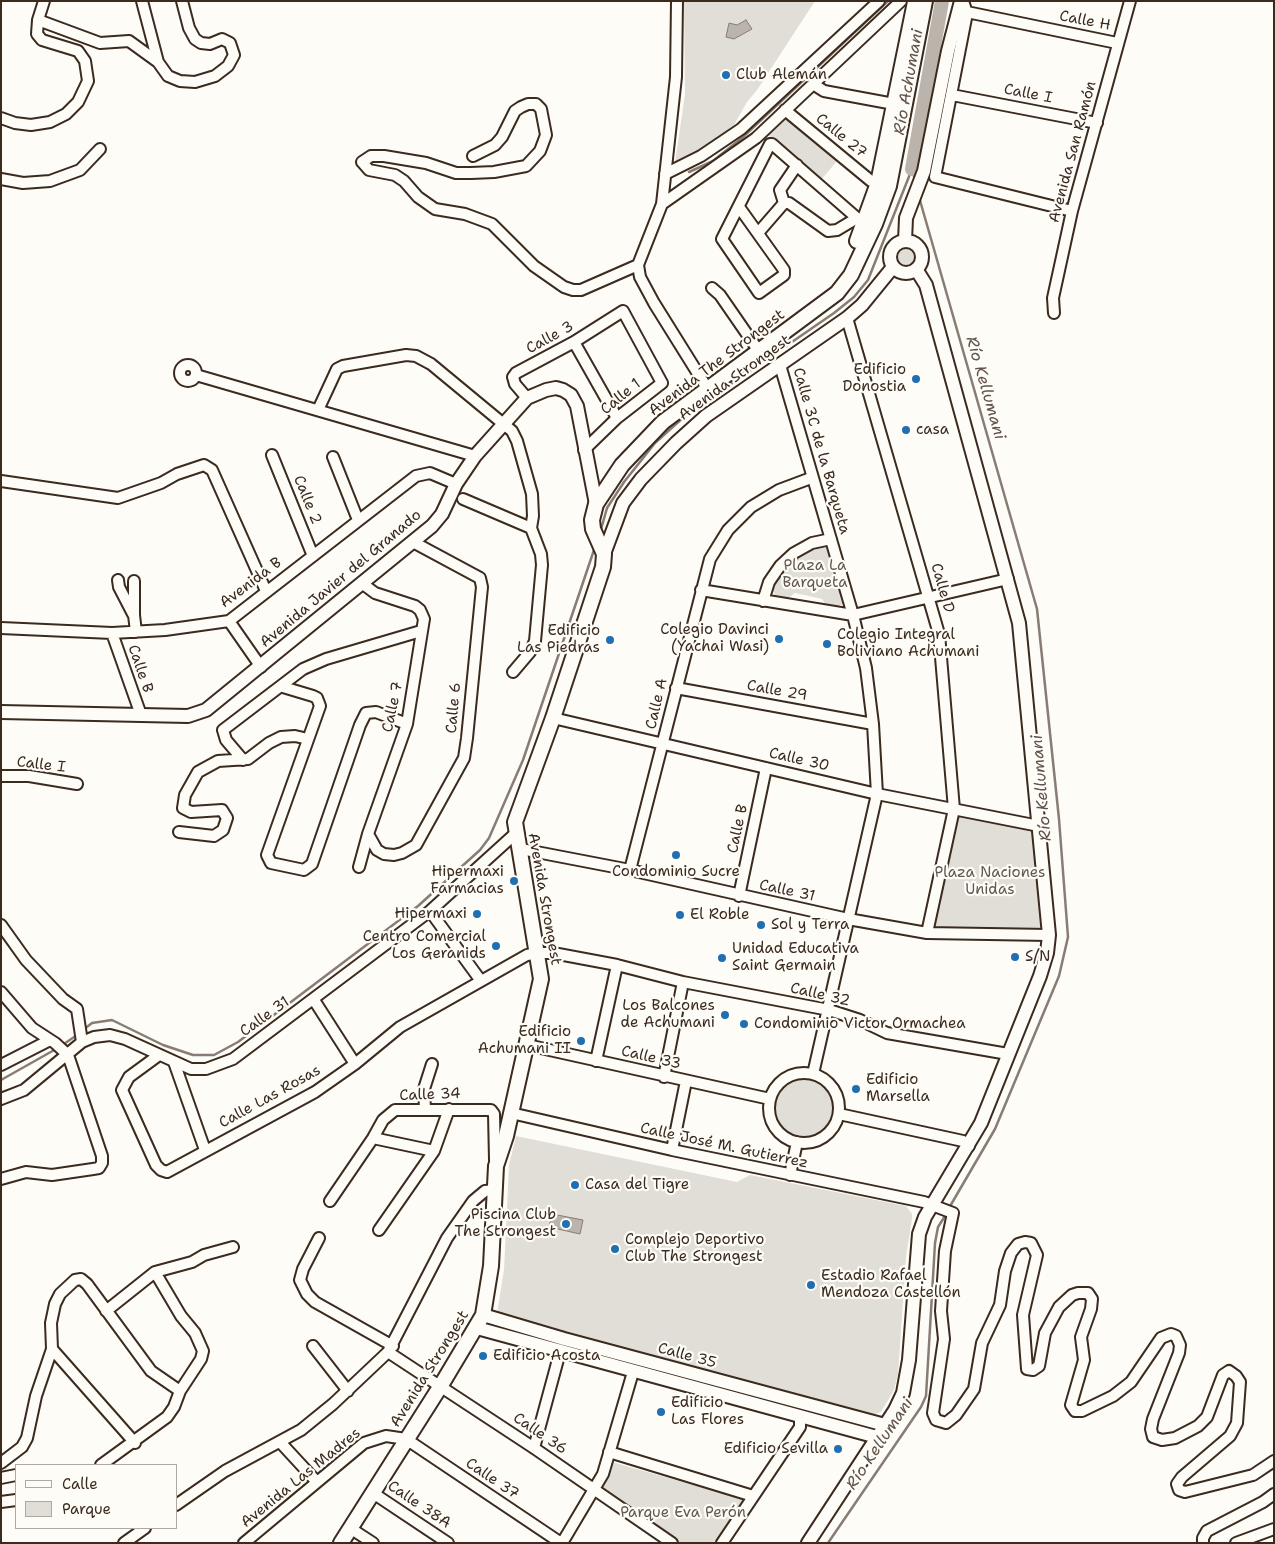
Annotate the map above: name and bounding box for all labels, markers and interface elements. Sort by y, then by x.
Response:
street label: Calle H [1058,7,1112,35]
water label: Río Achumani [890,28,928,136]
place label: Club Alemán [736,66,827,84]
marker: Club Alemán [720,69,732,81]
street label: Avenida San Ramón [1045,79,1101,225]
street label: Calle I [1002,80,1054,108]
street label: Calle 27 [812,110,870,162]
street label: Avenida The Strongest [646,306,788,420]
street label: Calle 3 [523,318,577,358]
street label: Avenida Strongest [676,331,794,425]
water label: Río Kellumani [961,334,1009,442]
place label: Edificio Donostia [842,361,906,396]
street label: Calle 3C de la Barqueta [789,366,853,536]
marker: Edificio Donostia [910,373,922,385]
street label: Calle 1 [597,375,645,419]
place label: casa [916,421,949,439]
marker: casa [900,424,912,436]
street label: Calle 2 [289,473,325,527]
street label: Avenida Javier del Granado [257,506,425,652]
street label: Avenida B [217,554,285,612]
park label: Plaza La Barqueta [782,557,848,592]
street label: Calle D [926,561,958,615]
place label: Colegio Davinci (Yachai Wasi) [660,621,769,656]
place label: Edificio Las Piedras [517,622,600,657]
place label: Colegio Integral Boliviano Achumani [837,626,979,661]
marker: Colegio Davinci (Yachai Wasi) [773,633,785,645]
marker: Edificio Las Piedras [604,634,616,646]
marker: Colegio Integral Boliviano Achumani [821,638,833,650]
street label: Calle B [123,643,157,695]
street label: Calle A [642,677,672,731]
street label: Calle 29 [745,677,809,705]
street label: Calle 7 [379,680,407,734]
street label: Calle 6 [443,682,465,734]
water label: Río Kellumani [1028,734,1056,842]
street label: Calle 30 [767,744,831,776]
street label: Calle I [16,753,66,777]
street label: Calle B [724,803,752,855]
street label: Avenida Strongest [524,831,564,967]
marker: Condominio Sucre [670,849,682,861]
place label: Hipermaxi Farmacias [431,863,504,898]
place label: Condominio Sucre [612,863,740,881]
park label: Plaza Naciones Unidas [934,864,1046,899]
marker: Hipermaxi Farmacias [508,875,520,887]
street label: Calle 31 [757,876,817,906]
place label: Hipermaxi [394,905,467,923]
place label: El Roble [690,906,749,924]
marker: Hipermaxi [471,908,483,920]
marker: El Roble [674,909,686,921]
place label: Sol y Terra [771,916,849,934]
marker: Sol y Terra [755,919,767,931]
place label: Centro Comercial Los Geranids [363,928,486,963]
marker: Centro Comercial Los Geranids [490,940,502,952]
place label: Unidad Educativa Saint Germain [732,940,859,975]
place label: S/N [1025,948,1050,966]
marker: S/N [1009,951,1021,963]
marker: Unidad Educativa Saint Germain [716,952,728,964]
street label: Calle 32 [788,979,852,1011]
street label: Calle 31 [237,993,293,1041]
place label: Los Balcones de Achumani [621,997,715,1032]
marker: Los Balcones de Achumani [719,1009,731,1021]
place label: Condominio Victor Ormachea [754,1015,966,1033]
marker: Condominio Victor Ormachea [738,1018,750,1030]
place label: Edificio Achumani II [478,1023,571,1058]
marker: Edificio Achumani II [575,1035,587,1047]
street label: Calle 33 [619,1042,683,1074]
street label: Calle Las Rosas [216,1062,324,1132]
place label: Edificio Marsella [866,1071,930,1106]
marker: Edificio Marsella [850,1083,862,1095]
street label: Calle 34 [399,1085,461,1105]
street label: Calle José M. Gutierrez [638,1119,810,1173]
place label: Casa del Tigre [585,1176,689,1194]
marker: Casa del Tigre [569,1179,581,1191]
place label: Piscina Club The Strongest [454,1206,556,1241]
marker: Piscina Club The Strongest [560,1218,572,1230]
place label: Complejo Deportivo Club The Strongest [625,1231,764,1266]
marker: Complejo Deportivo Club The Strongest [609,1243,621,1255]
place label: Estadio Rafael Mendoza Castellón [821,1267,961,1302]
marker: Estadio Rafael Mendoza Castellón [805,1279,817,1291]
street label: Avenida Strongest [387,1307,473,1431]
street label: Calle 35 [656,1340,718,1372]
place label: Edificio Acosta [493,1347,600,1365]
marker: Edificio Acosta [477,1350,489,1362]
place label: Edificio Las Flores [671,1394,744,1429]
water label: Río Kellumani [842,1394,918,1494]
marker: Edificio Las Flores [655,1406,667,1418]
street label: Calle 36 [510,1409,570,1459]
street label: Avenida Las Madres [238,1424,364,1532]
place label: Edificio Sevilla [724,1440,828,1458]
marker: Edificio Sevilla [832,1443,844,1455]
street label: Calle 37 [462,1455,522,1503]
legend [15,1464,178,1529]
text: Calle [62,1474,98,1494]
street label: Calle 38A [384,1477,454,1533]
text: Parque [62,1499,111,1519]
park label: Parque Eva Perón [620,1504,746,1522]

